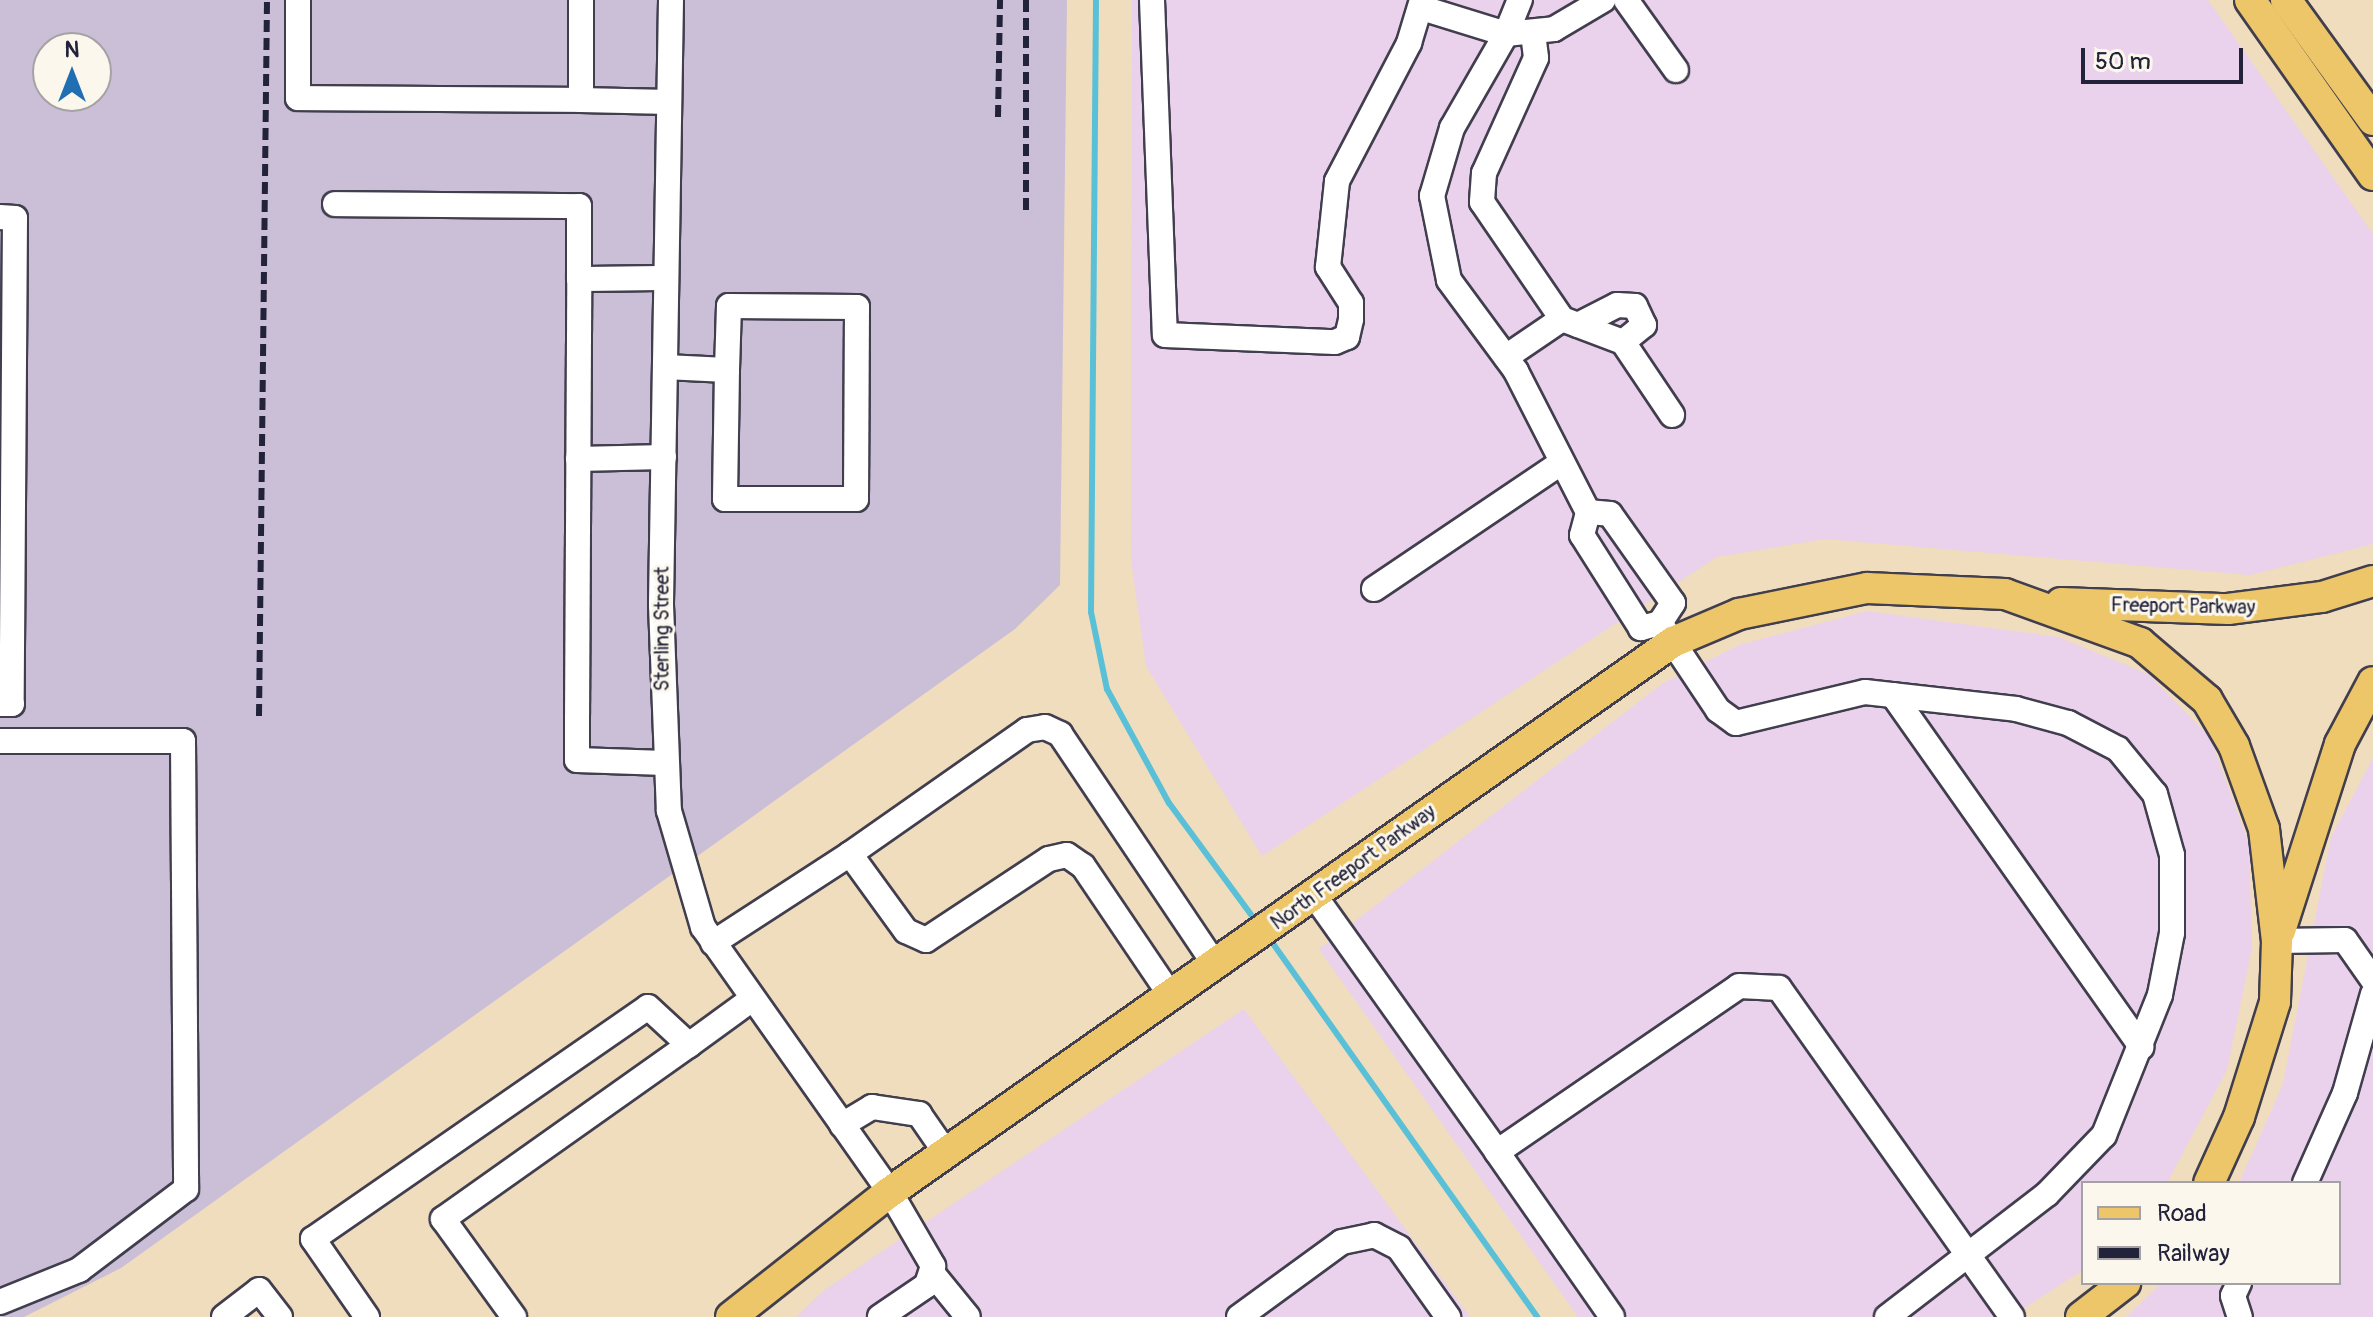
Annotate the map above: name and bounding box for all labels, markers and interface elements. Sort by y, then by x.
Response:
north arrow [32,32,112,112]
scale bar [2085,32,2247,82]
text: N [65,36,79,64]
text: 50 m [2095,47,2151,76]
street label: Sterling Street [650,567,674,691]
street label: Freeport Parkway [2111,593,2255,619]
street label: North Freeport Parkway [1266,799,1440,935]
legend [2081,1181,2341,1285]
text: Road [2157,1199,2207,1228]
text: Railway [2157,1239,2230,1268]

